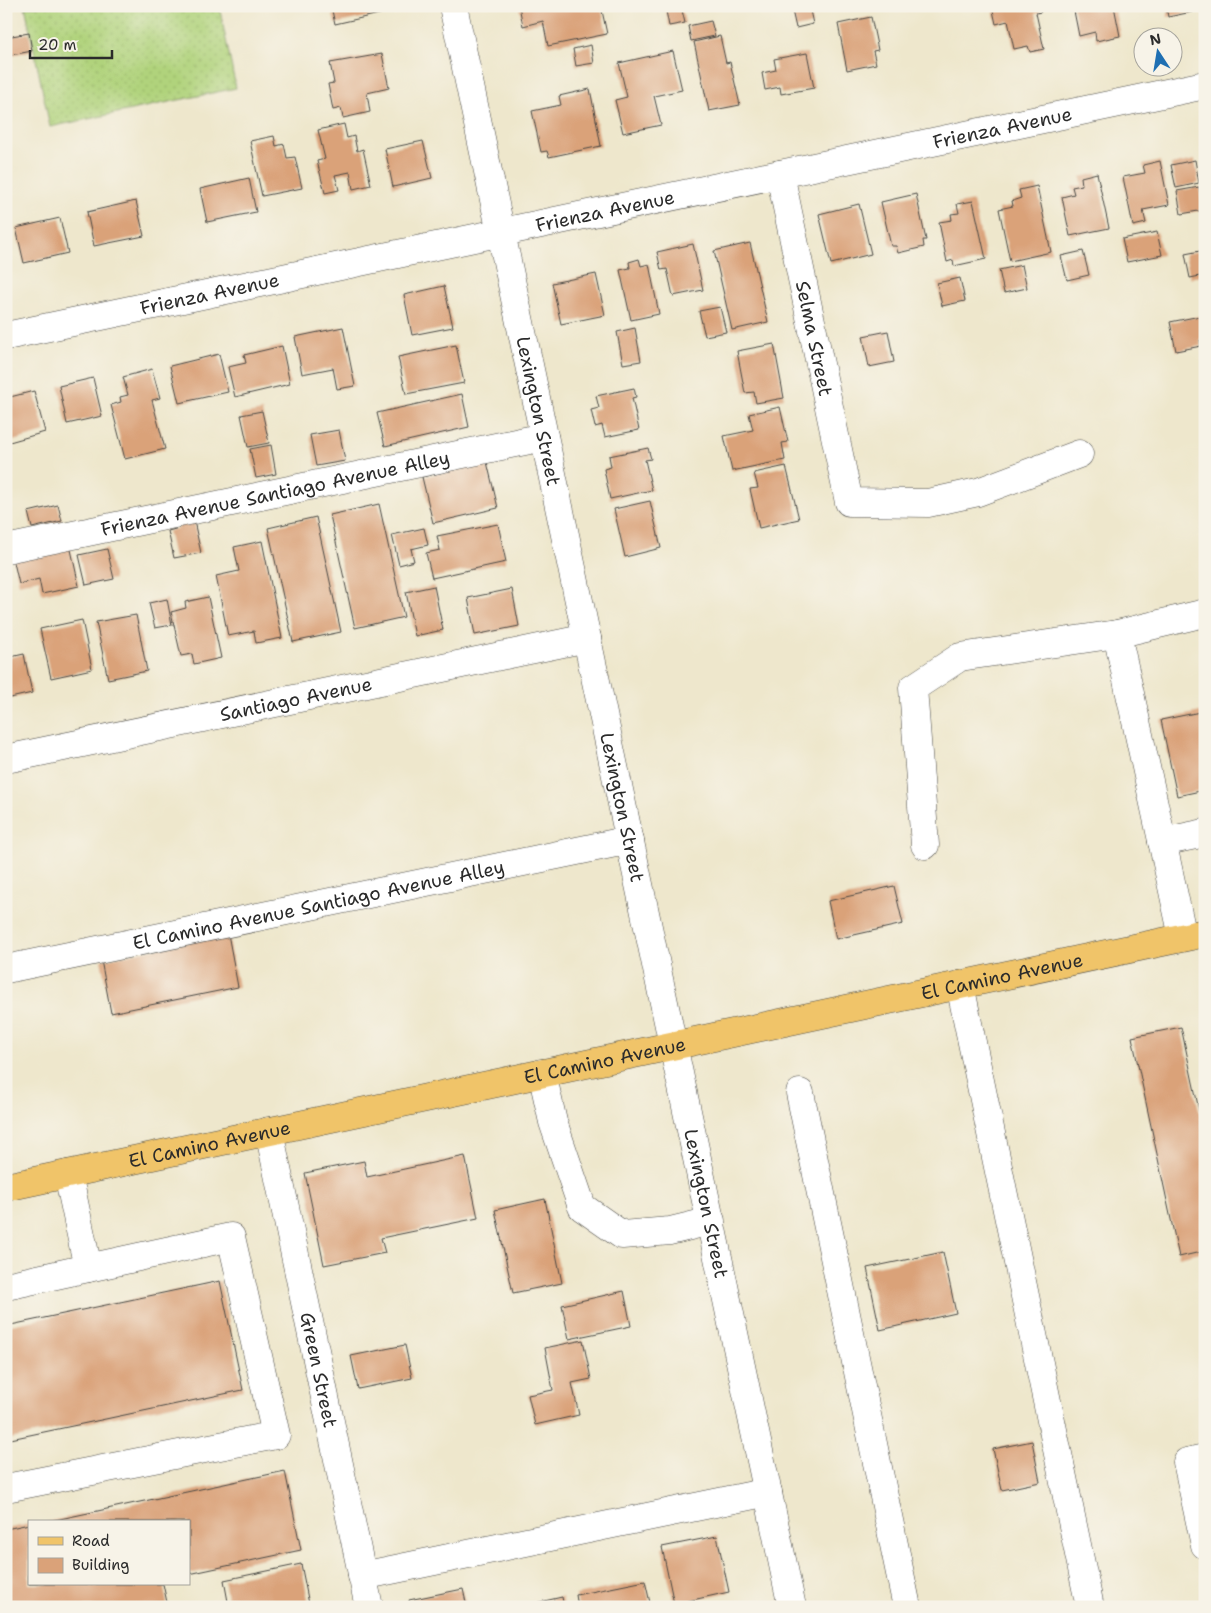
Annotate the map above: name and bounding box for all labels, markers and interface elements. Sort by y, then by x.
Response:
scale bar [30,28,112,60]
north arrow [1134,28,1184,78]
text: N [1148,29,1163,49]
text: 20 m [38,35,77,55]
street label: Frienza Avenue [931,101,1074,154]
street label: Frienza Avenue [533,184,677,237]
street label: Frienza Avenue [138,267,281,320]
street label: Selma Street [790,278,839,398]
street label: Lexington Street [511,334,567,488]
street label: Frienza Avenue Santiago Avenue Alley [99,444,452,541]
street label: Santiago Avenue [218,671,374,727]
street label: Lexington Street [595,730,651,884]
street label: El Camino Avenue Santiago Avenue Alley [130,854,507,955]
street label: El Camino Avenue [919,947,1085,1005]
street label: El Camino Avenue [521,1031,688,1089]
street label: El Camino Avenue [126,1115,293,1173]
street label: Lexington Street [679,1126,735,1280]
street label: Green Street [295,1310,343,1430]
legend [28,1520,190,1586]
text: Road [72,1531,110,1551]
text: Building [72,1555,129,1575]

